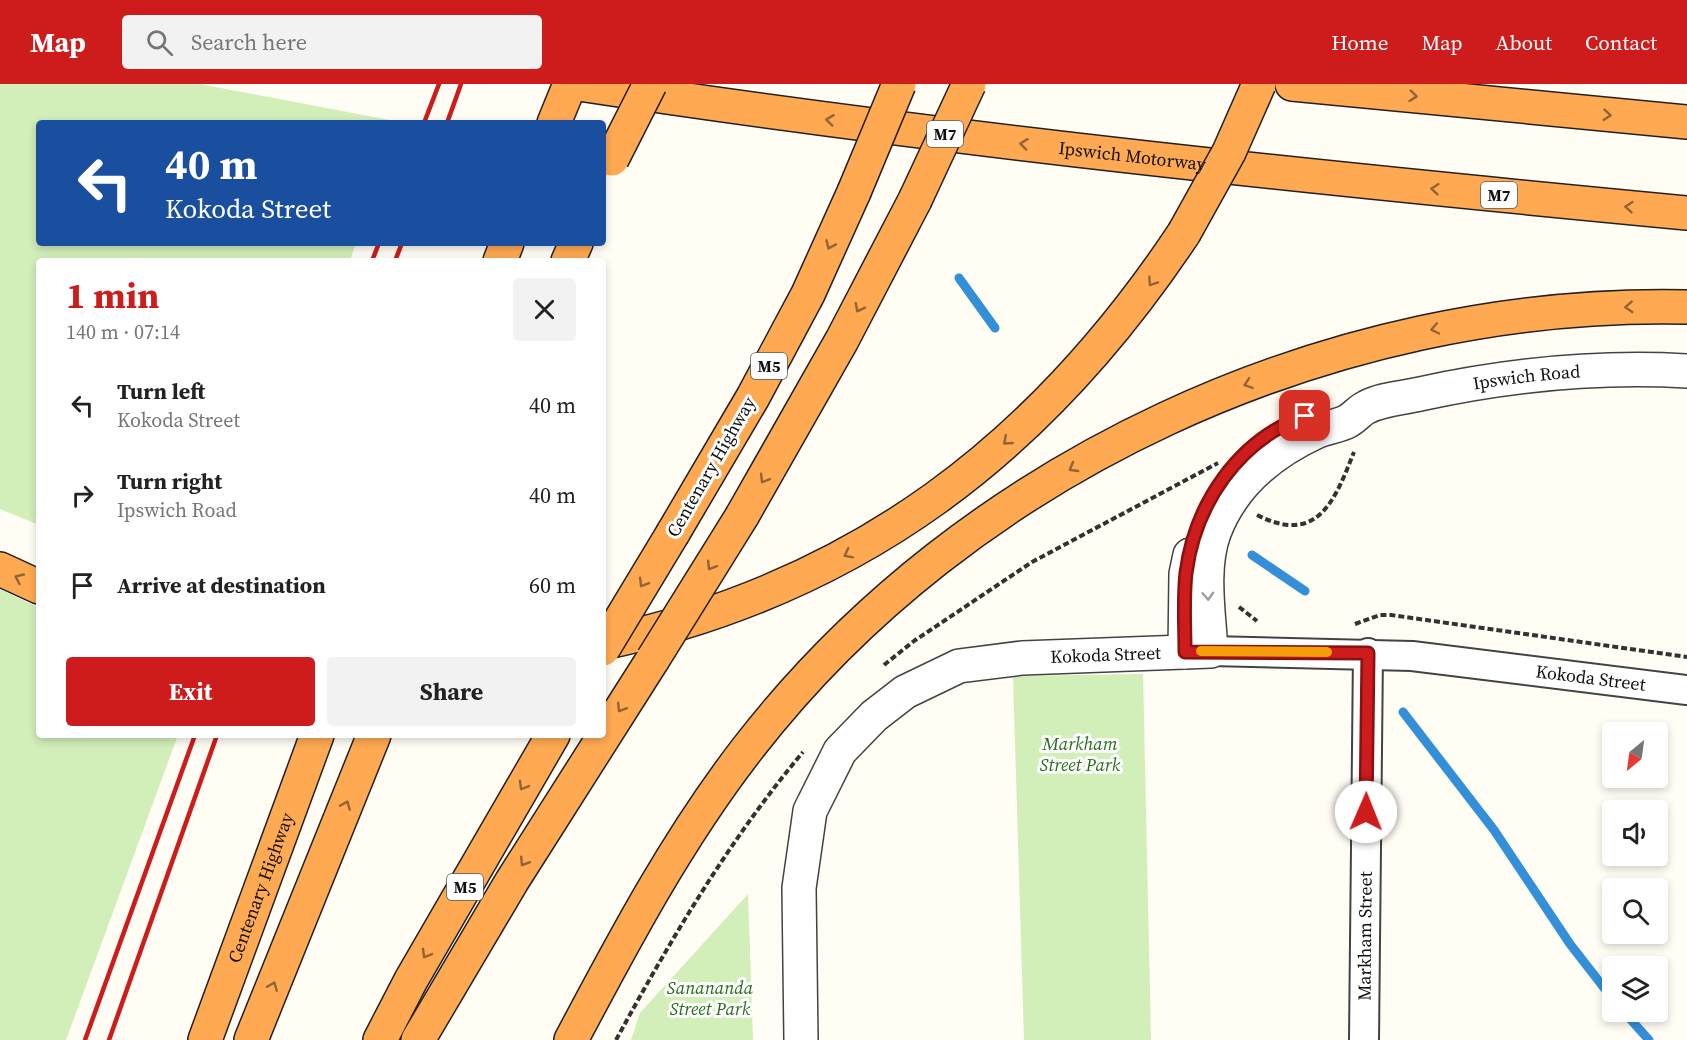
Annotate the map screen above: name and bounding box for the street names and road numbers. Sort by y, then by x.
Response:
road number: M7 [927,121,963,147]
street label: Ipswich Motorway [1057,135,1208,177]
road number: M7 [1481,182,1517,208]
road number: M5 [751,353,787,379]
street label: Ipswich Road [1471,358,1581,396]
street label: Centenary Highway [660,391,761,542]
street label: Kokoda Street [1050,640,1162,669]
street label: Kokoda Street [1534,658,1647,697]
street label: Centenary Highway [221,808,300,966]
street label: Markham Street [1351,871,1378,1001]
road number: M5 [447,874,483,900]

